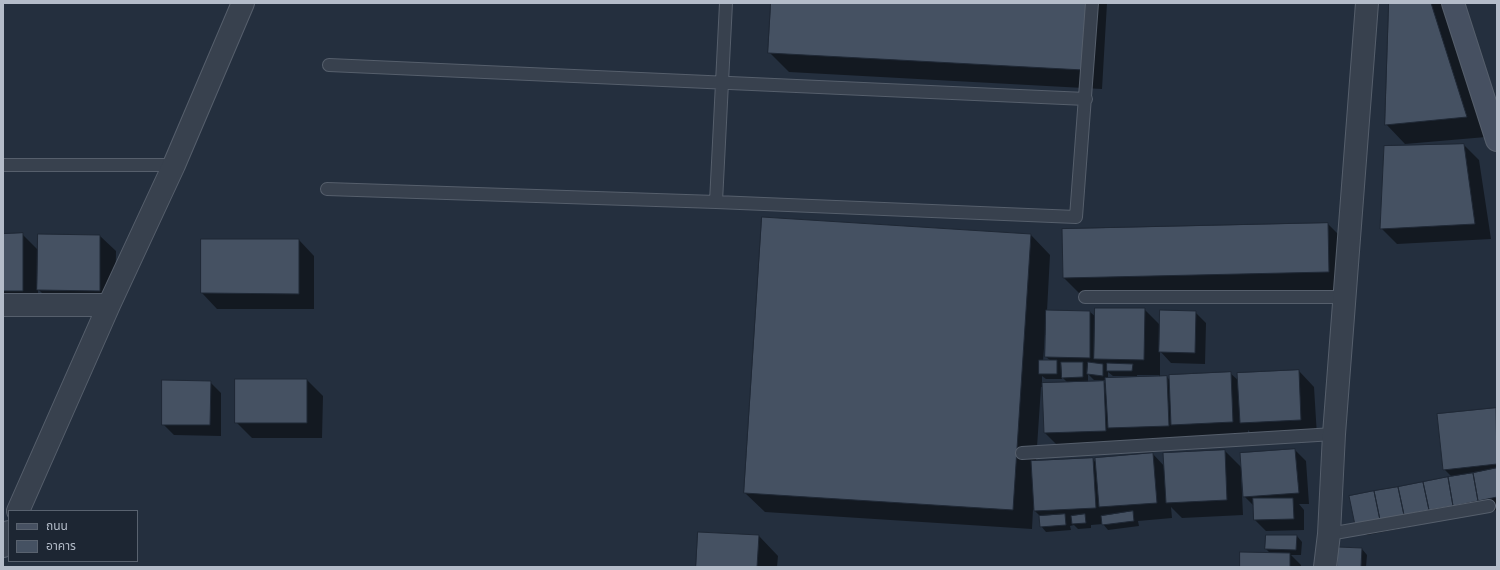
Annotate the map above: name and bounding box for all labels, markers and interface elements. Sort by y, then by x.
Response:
legend [8,510,138,562]
text: ถนน [46,518,68,532]
text: อาคาร [46,538,76,552]

